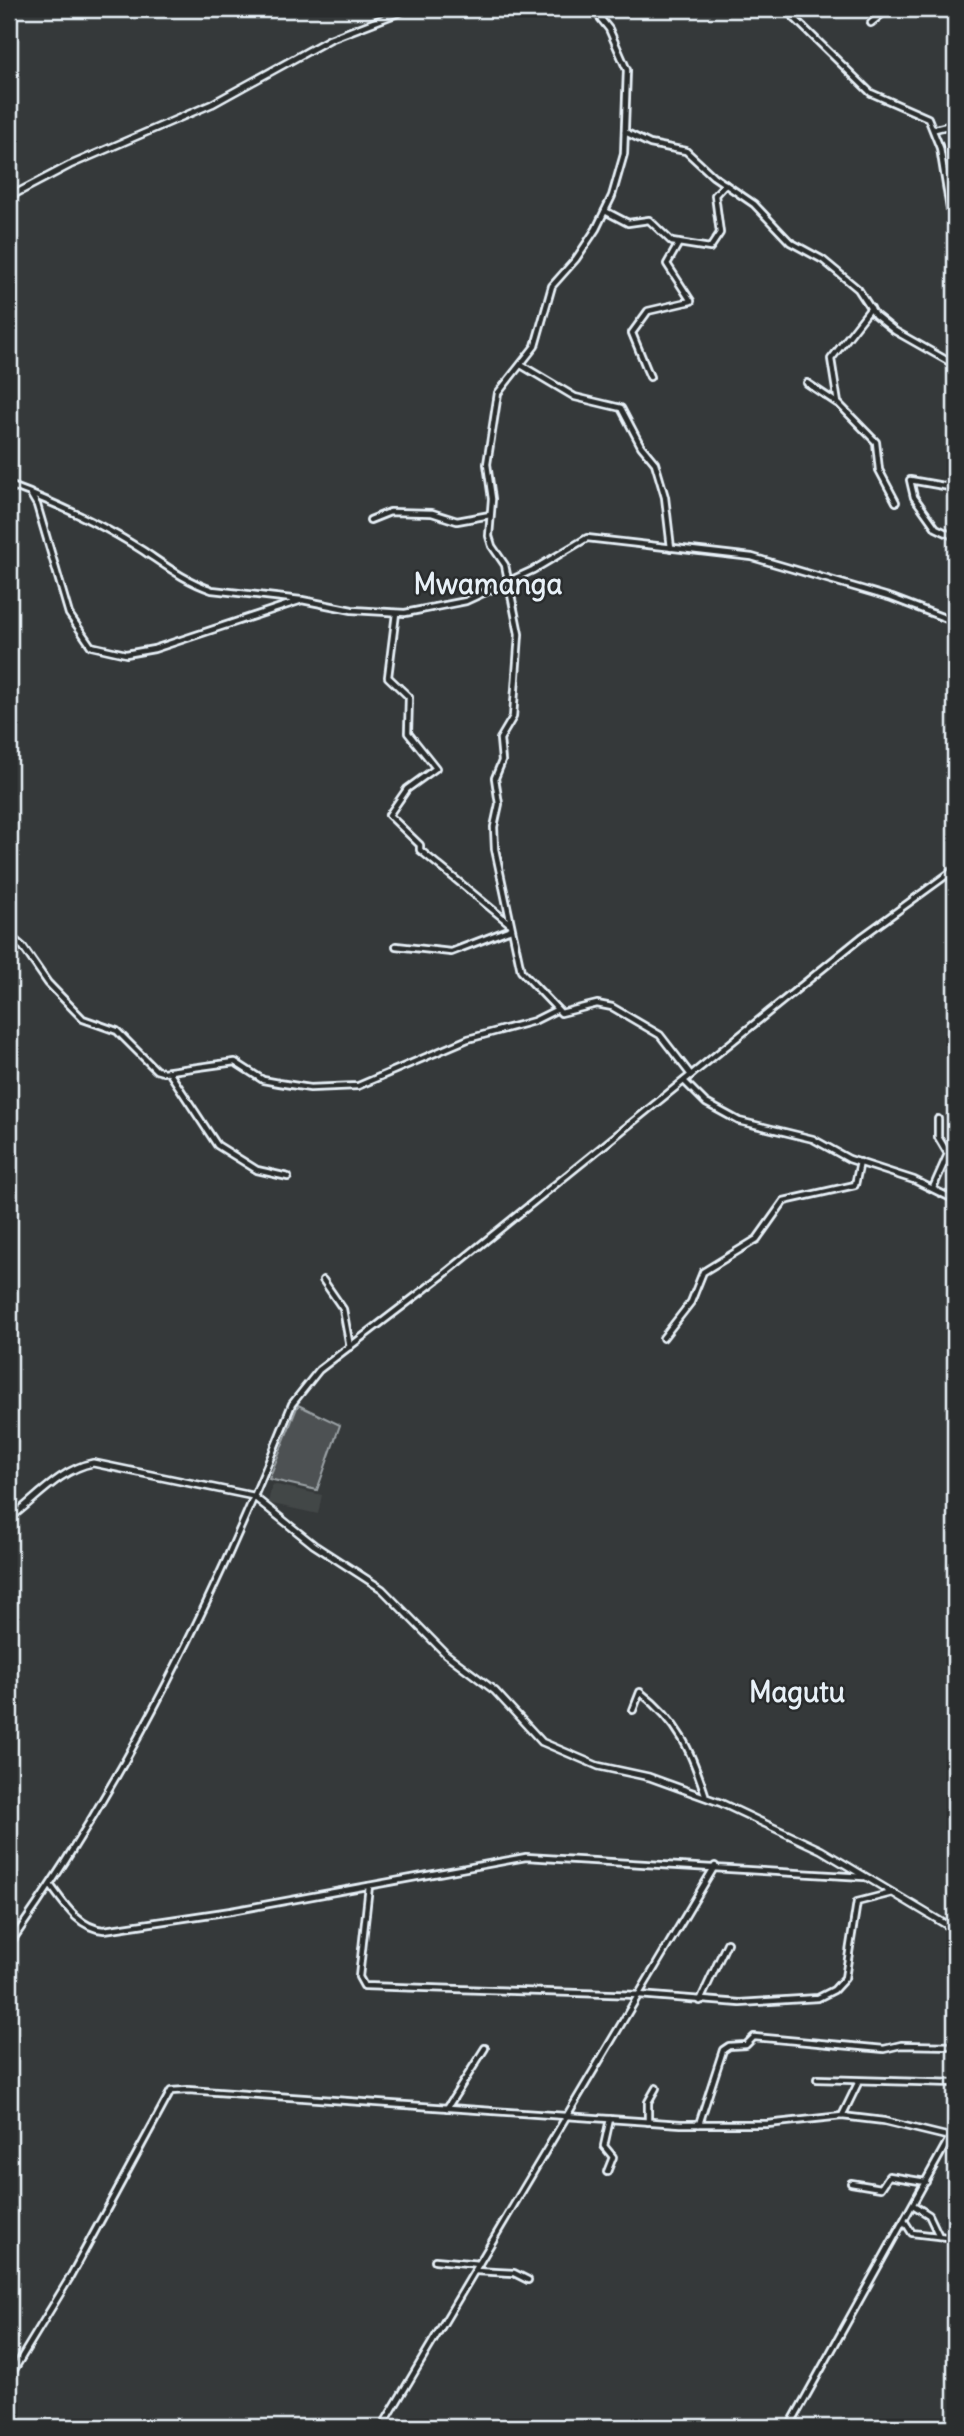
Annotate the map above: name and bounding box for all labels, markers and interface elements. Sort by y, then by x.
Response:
district label: Mwamanga [414,566,562,602]
district label: Magutu [749,1674,845,1710]

